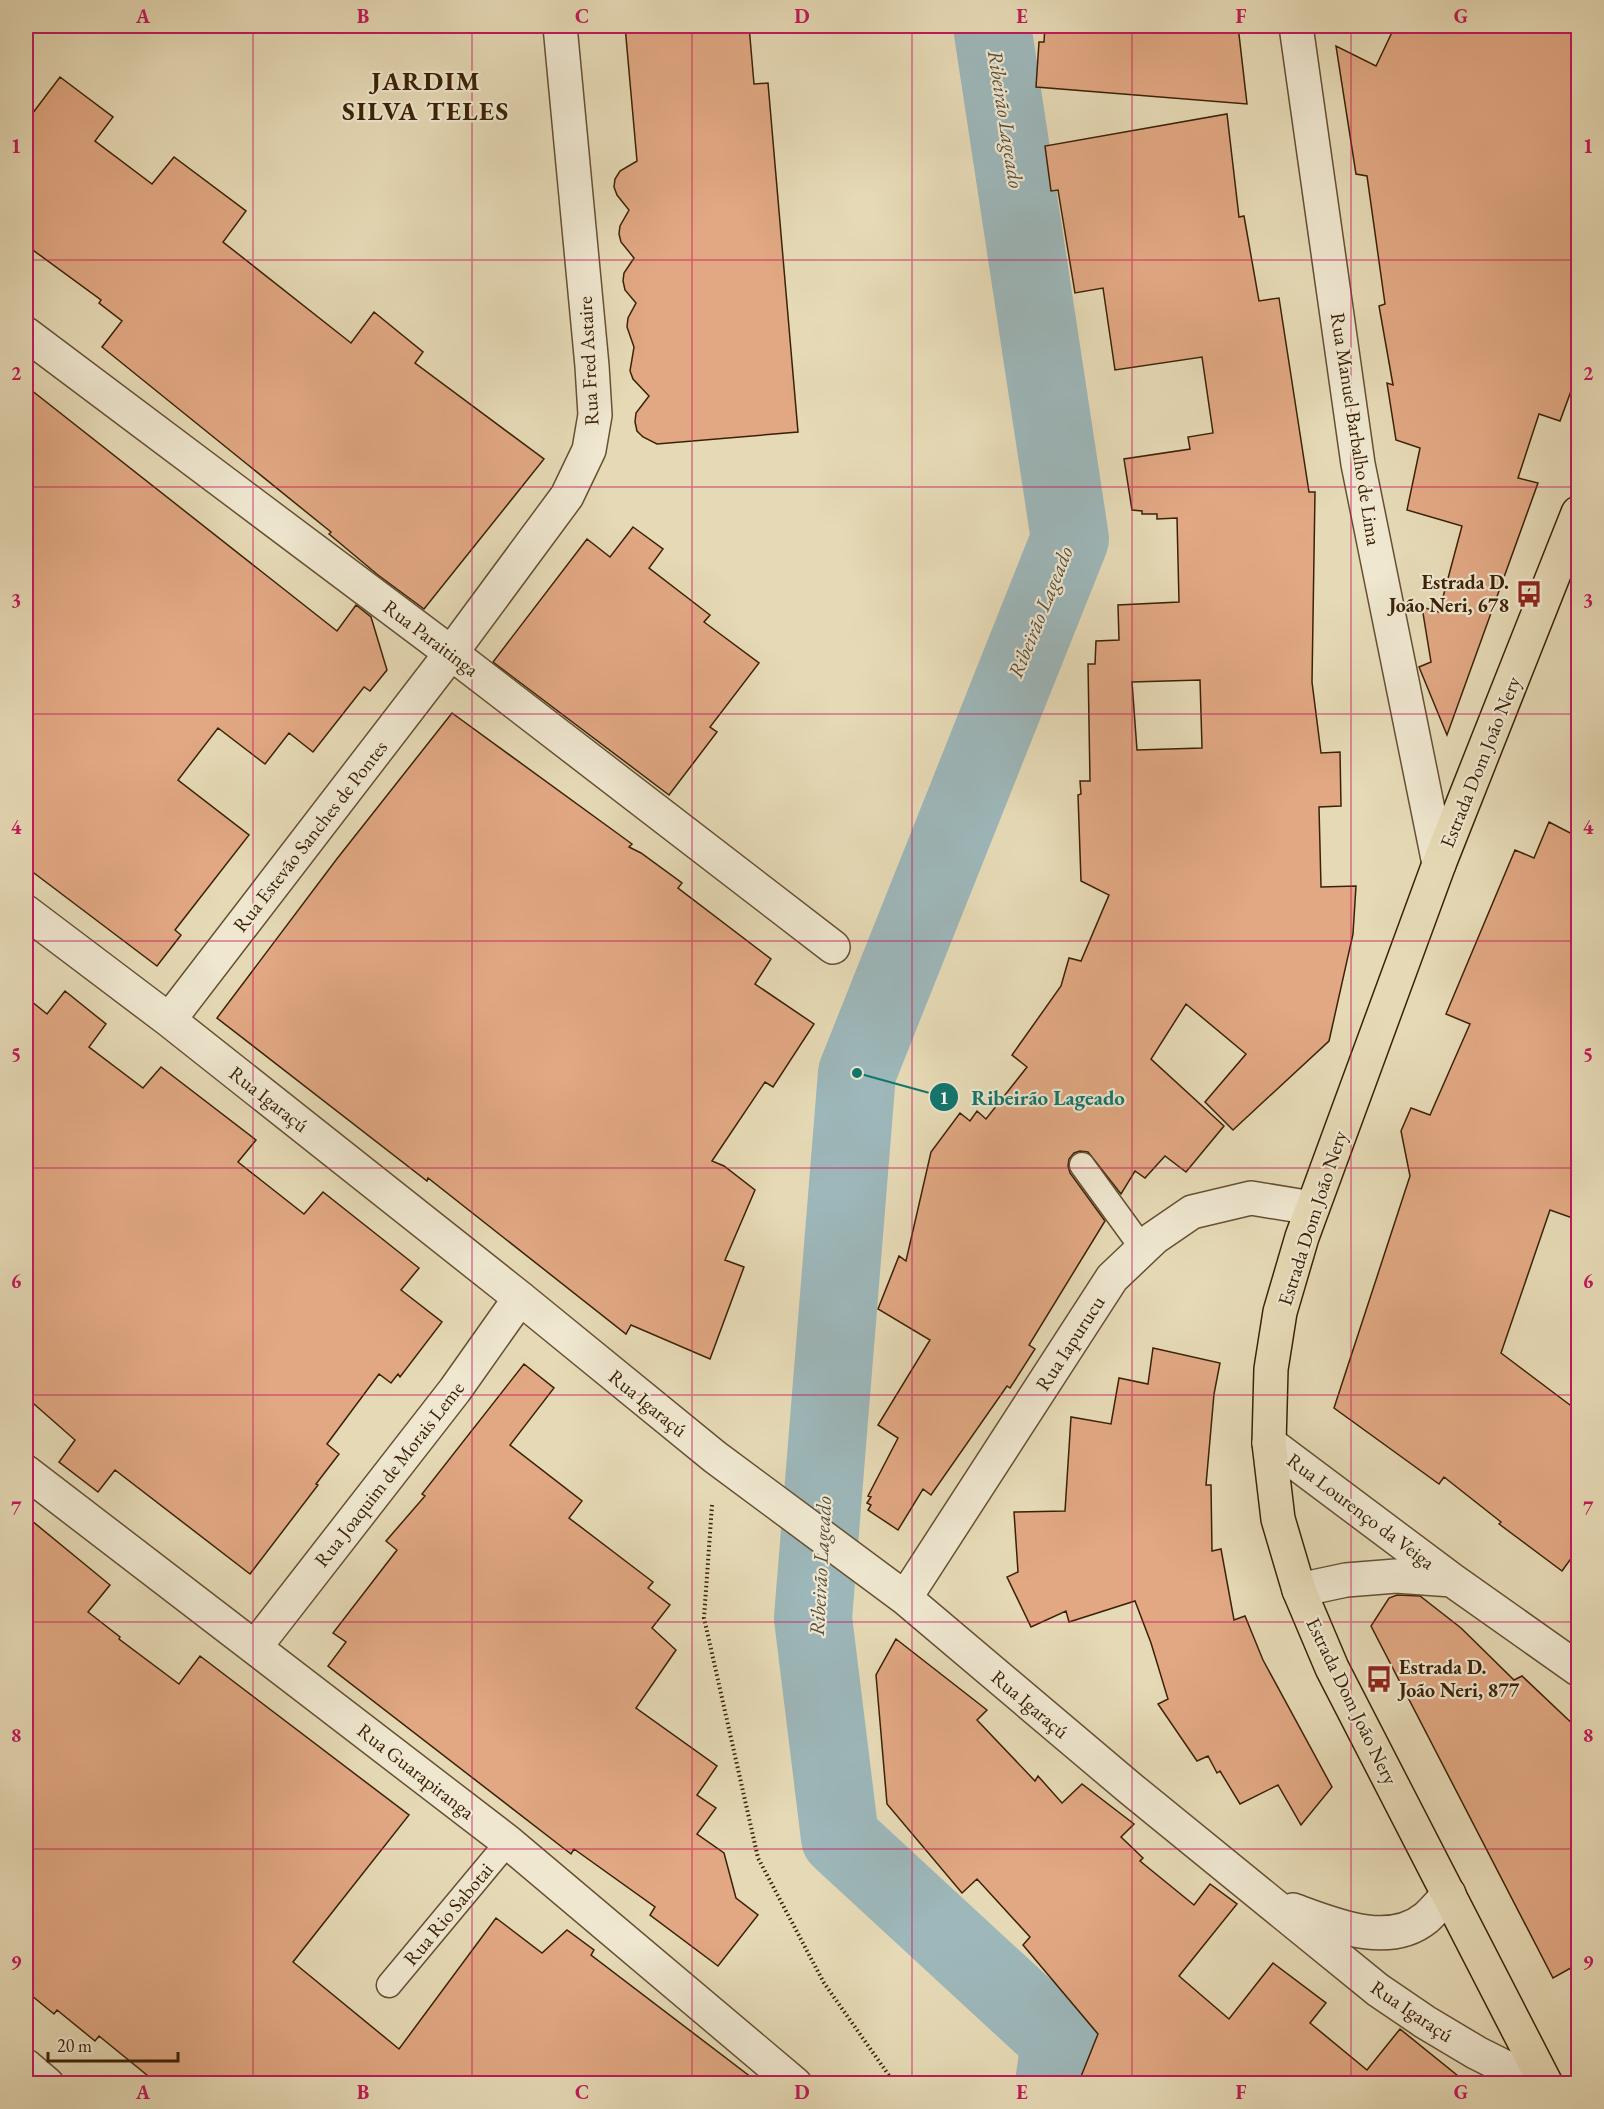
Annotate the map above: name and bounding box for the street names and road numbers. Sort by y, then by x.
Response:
street label: Rua Fred Astaire [572,296,604,426]
street label: Rua Manuel Barbalho de Lima [1325,311,1387,547]
street label: Rua Paraitinga [378,594,484,682]
street label: Estrada Dom João Nery [1434,672,1526,852]
street label: Rua Estevão Sanches de Pontes [227,735,393,937]
street label: Rua Igaraçú [224,1060,314,1138]
street label: Estrada Dom João Nery [1271,1127,1353,1309]
street label: Rua Iapurucu [1030,1290,1111,1396]
street label: Rua Igaraçú [603,1363,693,1443]
street label: Rua Joaquim de Morais Leme [308,1376,470,1572]
street label: Rua Lourenço da Veiga [1282,1447,1440,1575]
street label: Estrada Dom João Nery [1300,1613,1404,1789]
street label: Rua Igaraçú [986,1664,1075,1744]
street label: Rua Guarapiranga [352,1717,480,1825]
street label: Rua Rio Sabotai [397,1857,499,1971]
street label: Rua Igaraçú [1366,1974,1458,2048]

